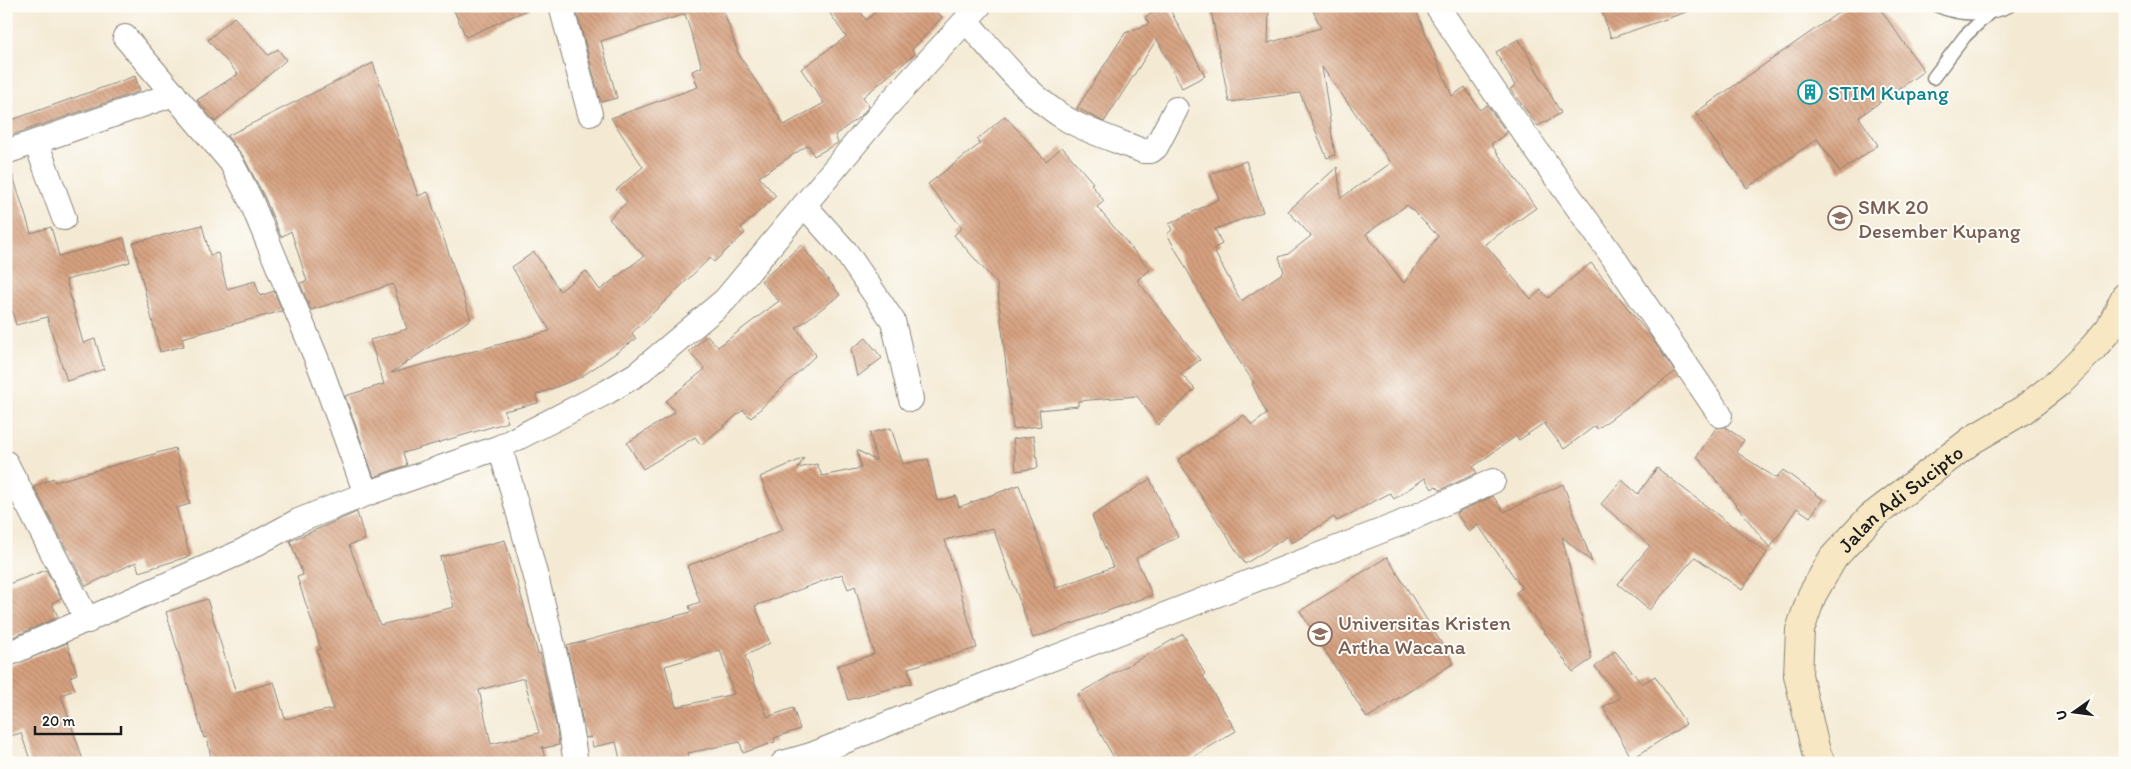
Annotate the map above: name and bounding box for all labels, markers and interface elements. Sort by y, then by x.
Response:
building icon: STIM Kupang [1797,79,1823,105]
place label: STIM Kupang [1828,80,1949,105]
place label: SMK 20 Desember Kupang [1858,194,2021,243]
school or university icon: SMK 20 Desember Kupang [1827,205,1853,231]
street label: Jalan Adi Sucipto [1832,439,1968,557]
place label: Universitas Kristen Artha Wacana [1338,610,1511,659]
school or university icon: Universitas Kristen Artha Wacana [1307,621,1333,647]
north arrow [2048,686,2098,736]
scale bar [35,704,121,736]
text: U [2052,708,2071,722]
text: 20 m [42,712,76,730]

